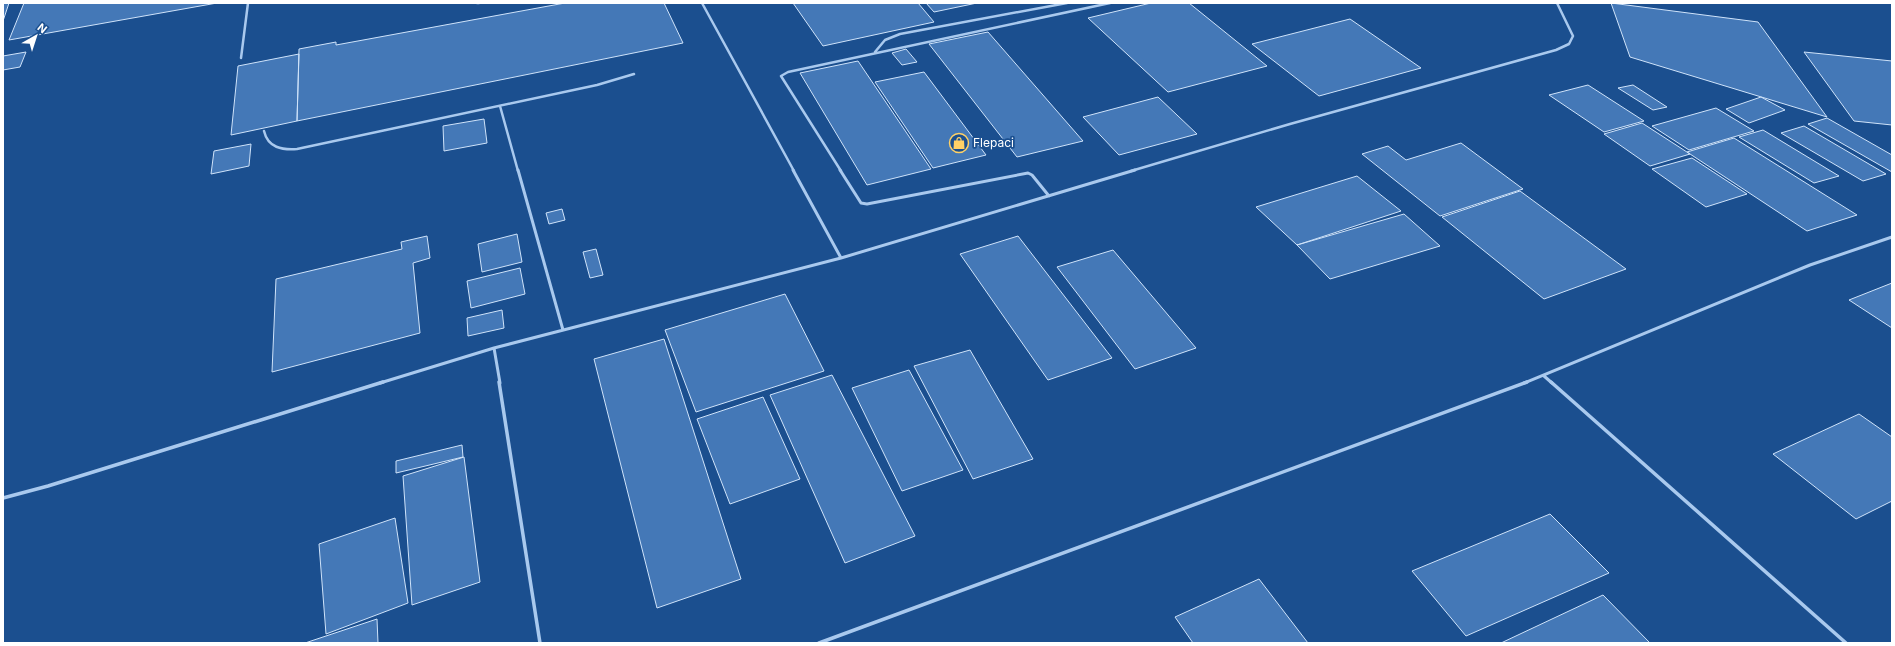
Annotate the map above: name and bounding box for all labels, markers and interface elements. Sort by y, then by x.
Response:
north arrow [16,16,56,56]
text: N [35,20,50,36]
shop icon: Flepaci [948,132,970,154]
place label: Flepaci [973,135,1014,150]

